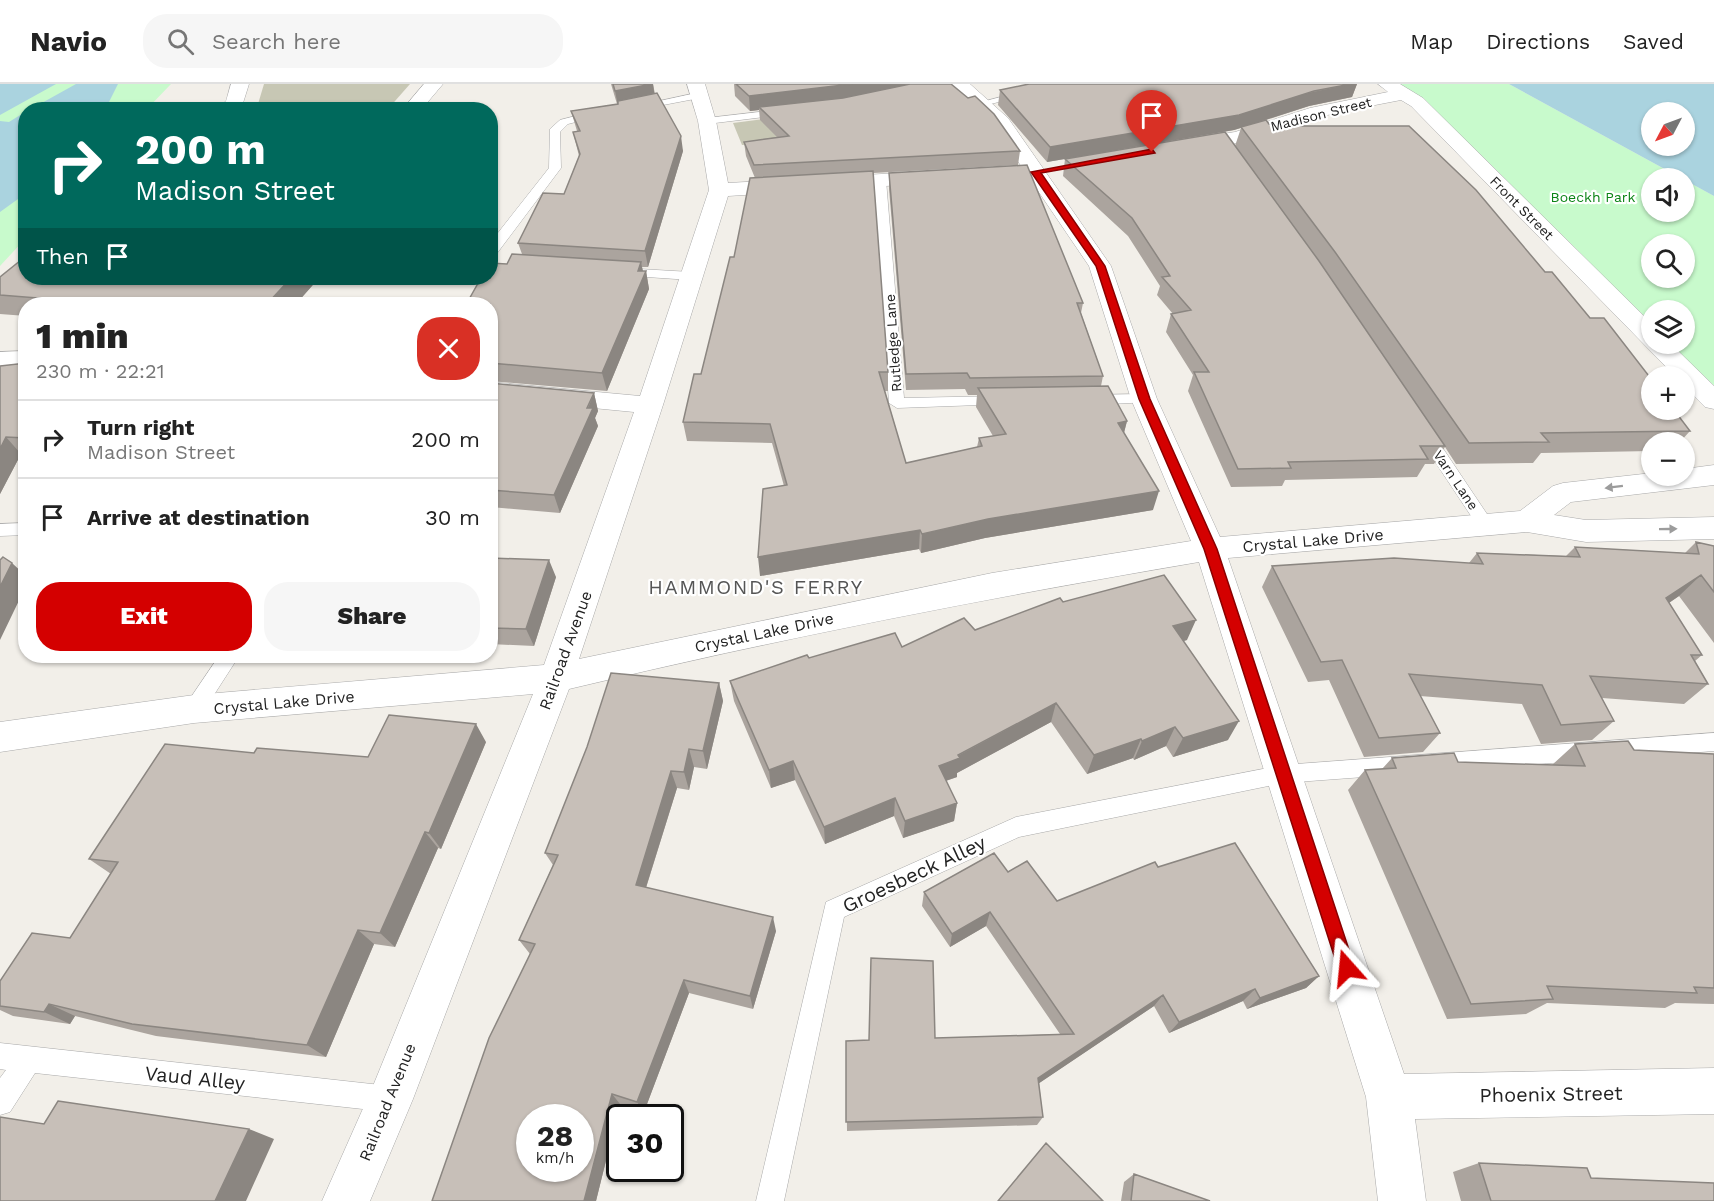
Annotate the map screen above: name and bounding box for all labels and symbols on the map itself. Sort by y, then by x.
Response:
pin [1126,90,1177,152]
street label: Madison Street [1269,94,1373,134]
north arrow [1641,102,1695,156]
street label: Front Street [1487,173,1557,243]
park label: Boeckh Park [1551,189,1636,205]
street label: Rutledge Lane [882,293,904,393]
street label: Varn Lane [1430,447,1482,513]
one-way arrow [1605,482,1624,492]
street label: Crystal Lake Drive [1242,525,1384,556]
one-way arrow [1659,525,1678,534]
district label: HAMMOND'S FERRY [648,575,864,599]
street label: Railroad Avenue [535,588,596,712]
street label: Crystal Lake Drive [693,608,835,656]
street label: Crystal Lake Drive [213,687,355,718]
street label: Groesbeck Alley [838,830,990,918]
position arrow [1315,936,1379,1000]
street label: Railroad Avenue [355,1041,420,1164]
street label: Vaud Alley [144,1061,247,1095]
street label: Phoenix Street [1479,1081,1623,1107]
speed limit sign: 30 [606,1104,684,1182]

